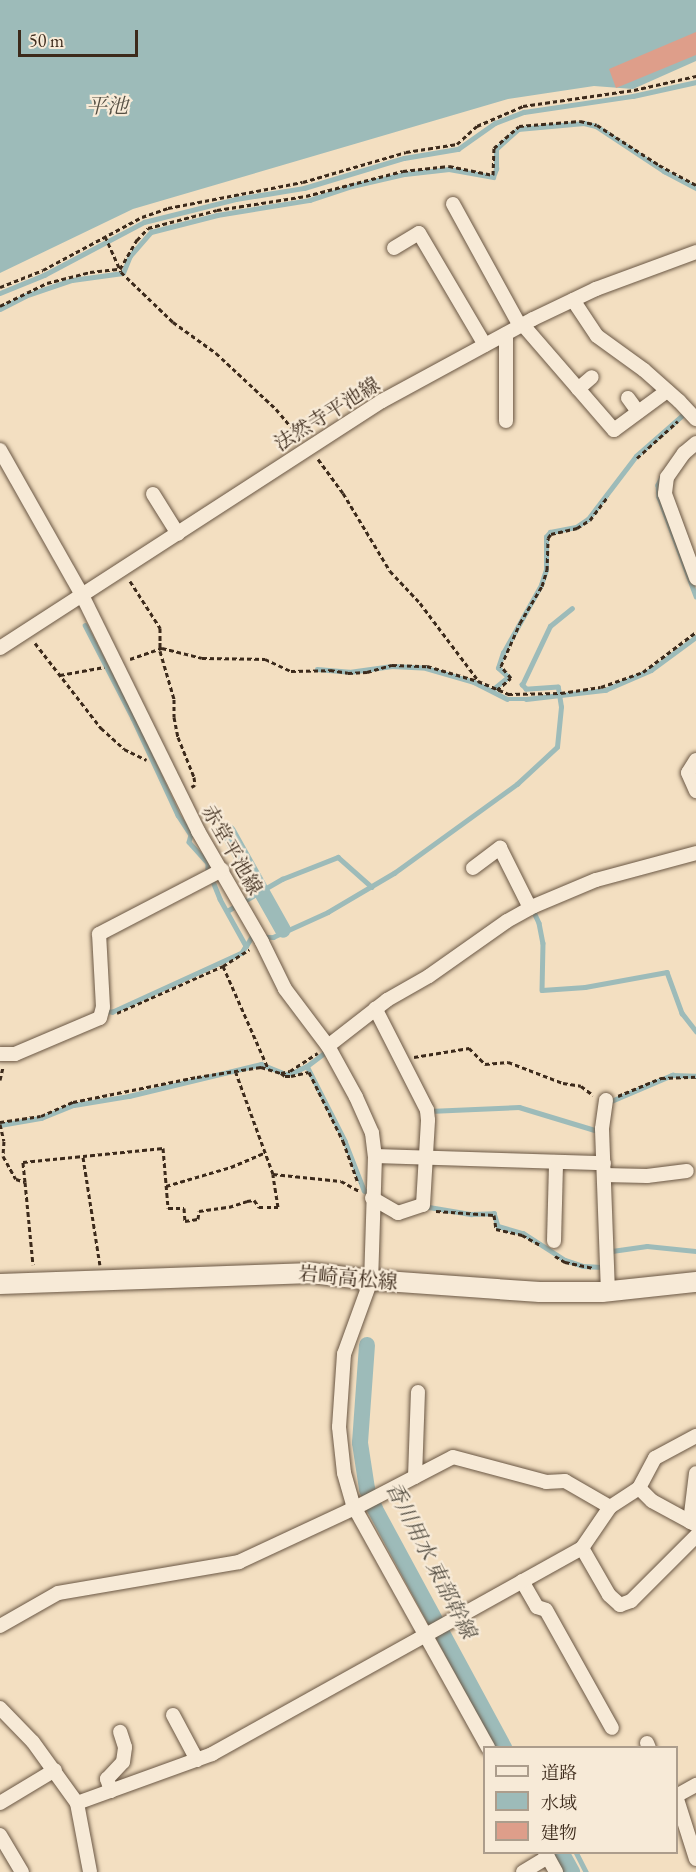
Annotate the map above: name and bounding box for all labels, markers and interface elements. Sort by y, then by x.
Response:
scale bar [21,18,141,56]
text: 50 m [29,29,64,52]
water label: 平池 [86,93,128,119]
street label: 法然寺平池線 [270,372,384,456]
street label: 赤堂平池線 [197,801,267,899]
street label: 岩崎高松線 [297,1262,399,1294]
water label: 香川用水 東部幹線 [381,1478,481,1642]
legend [483,1746,678,1854]
text: 道路 [541,1761,577,1784]
text: 水域 [541,1791,577,1814]
text: 建物 [541,1821,577,1844]

